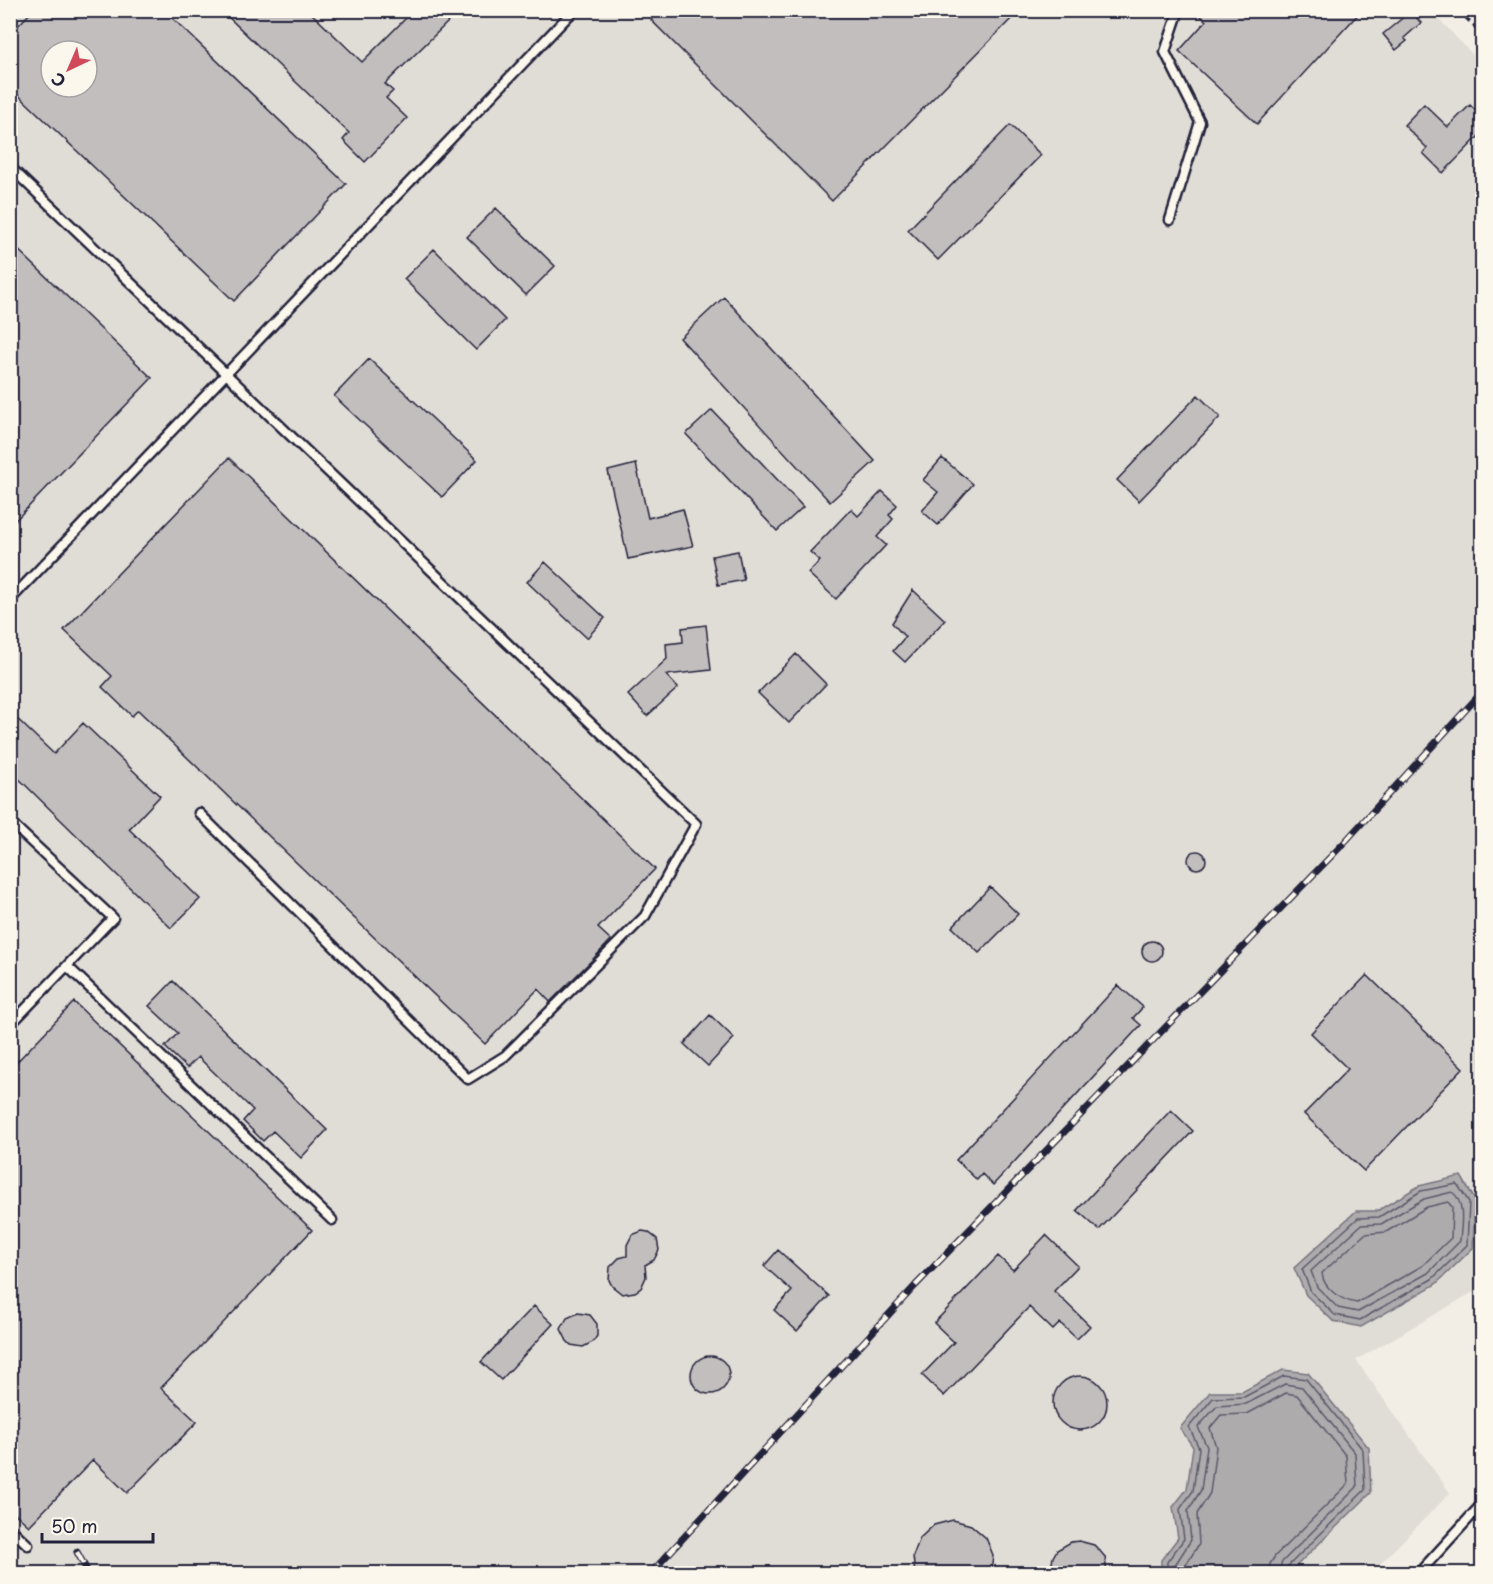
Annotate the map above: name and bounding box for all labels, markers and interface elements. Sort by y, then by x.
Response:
north arrow [39,39,99,99]
text: С [45,68,71,93]
scale bar [42,1506,153,1544]
text: 50 m [51,1512,98,1539]

